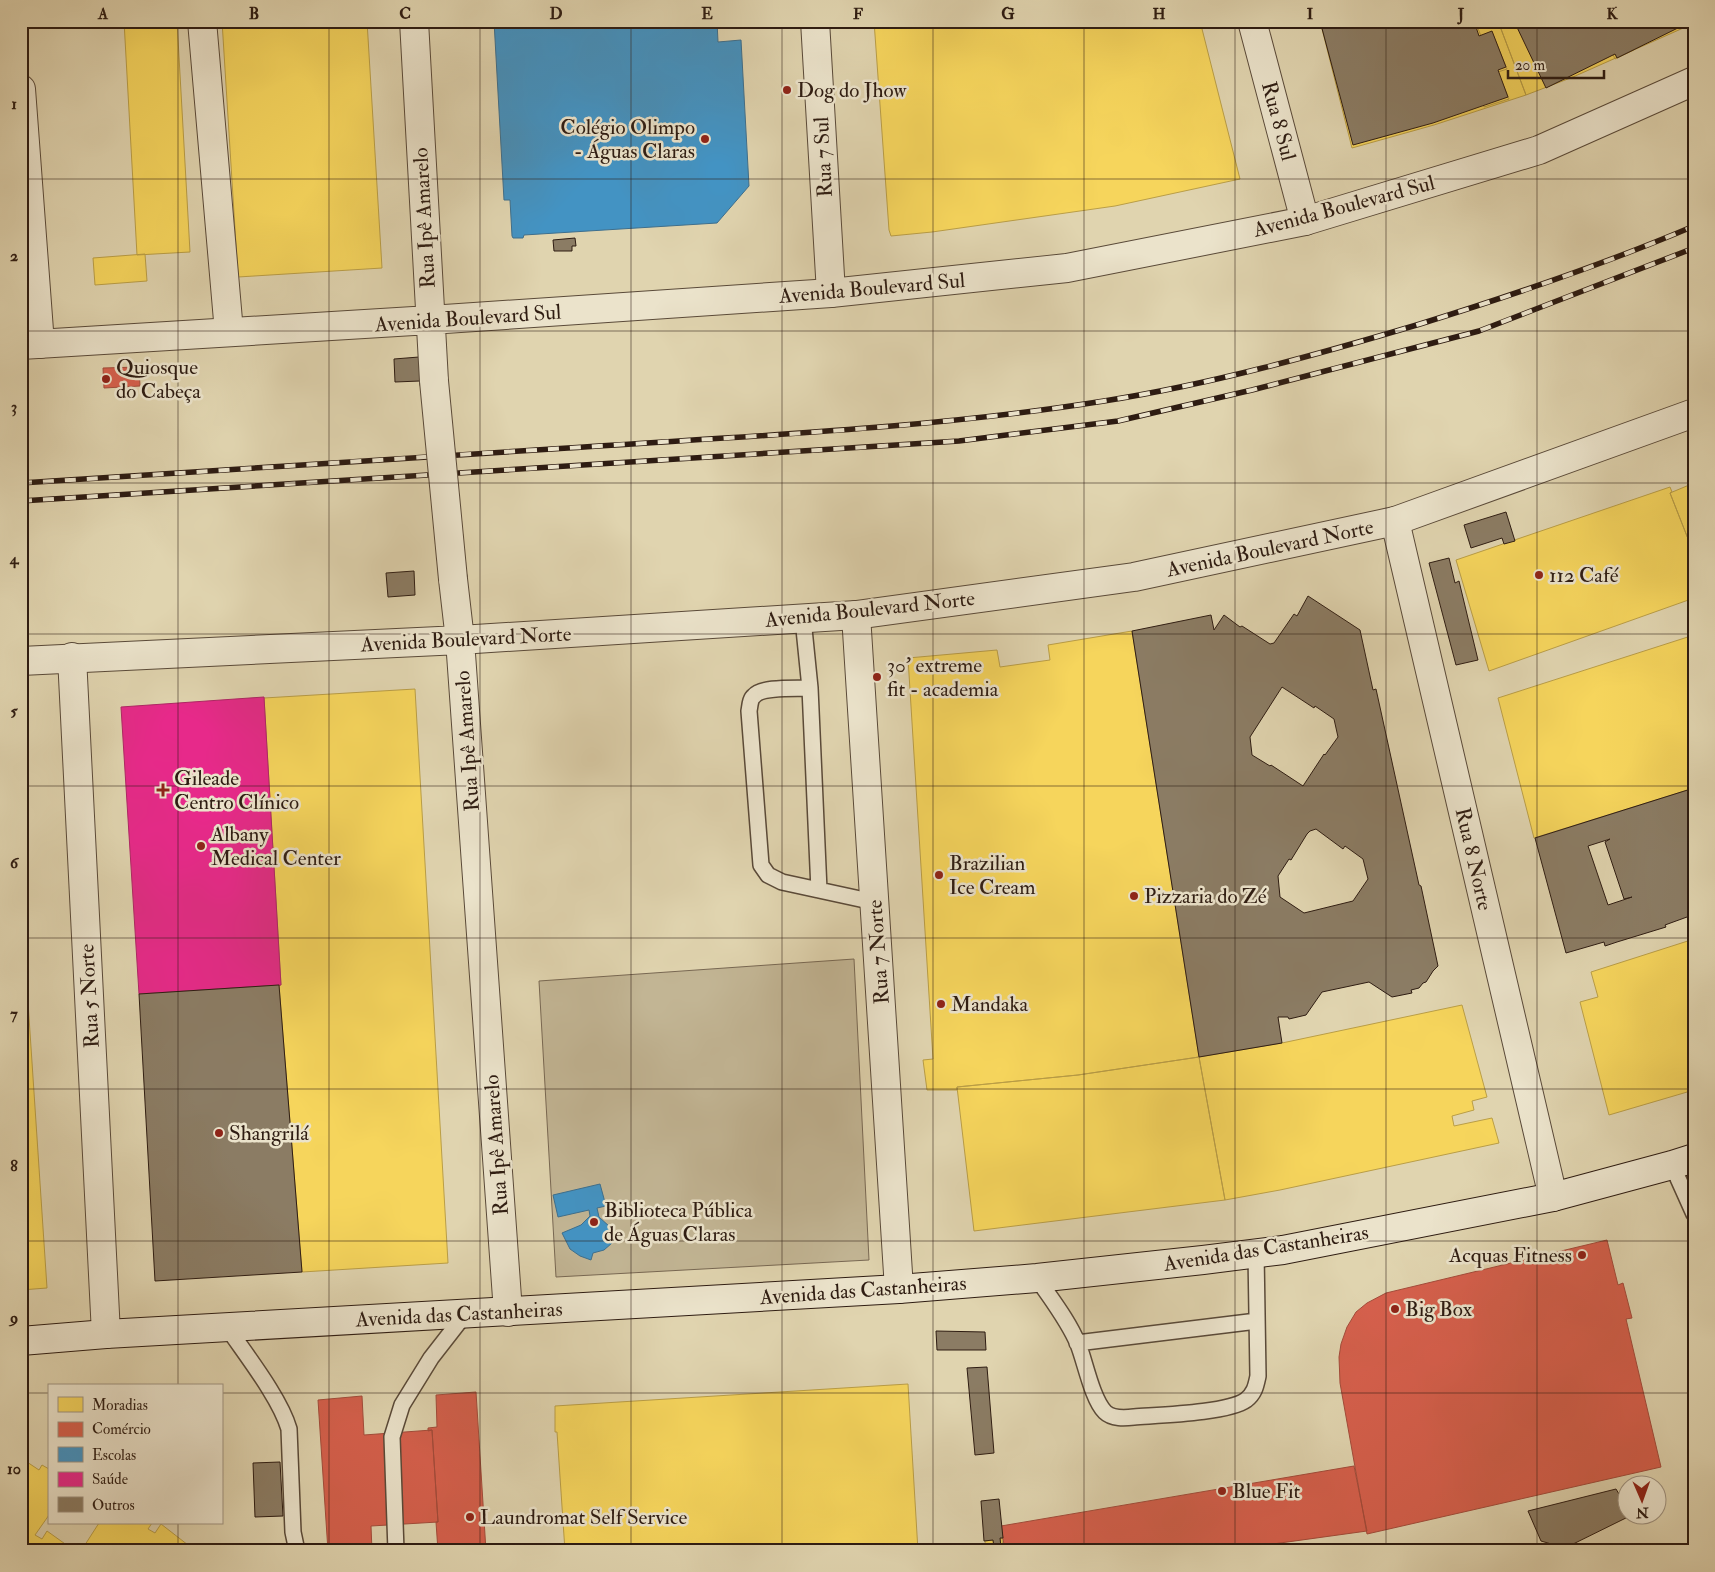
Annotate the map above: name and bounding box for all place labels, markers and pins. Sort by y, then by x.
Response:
place label: Dog do Jhow [797,77,907,104]
marker: Dog do Jhow [781,84,793,96]
place label: Colégio Olimpo - Águas Claras [560,114,695,165]
marker: Colégio Olimpo - Águas Claras [699,133,711,145]
place label: Quiosque do Cabeça [116,354,201,405]
marker: Quiosque do Cabeça [100,373,112,385]
place label: 112 Café [1549,562,1619,589]
marker: 112 Café [1533,569,1545,581]
place label: 30' extreme fit - academia [887,652,999,703]
marker: 30' extreme fit - academia [871,671,883,683]
place label: Gileade Centro Clínico [174,765,299,816]
marker: Gileade Centro Clínico [156,783,170,797]
place label: Albany Medical Center [210,821,341,872]
marker: Albany Medical Center [195,840,207,852]
place label: Brazilian Ice Cream [949,850,1036,901]
marker: Brazilian Ice Cream [933,869,945,881]
place label: Pizzaria do Zé [1144,883,1267,910]
marker: Pizzaria do Zé [1128,890,1140,902]
place label: Mandaka [951,991,1028,1018]
marker: Mandaka [935,998,947,1010]
place label: Shangrilá [229,1120,309,1147]
marker: Shangrilá [213,1127,225,1139]
place label: Biblioteca Pública de Águas Claras [604,1197,753,1248]
marker: Biblioteca Pública de Águas Claras [588,1216,600,1228]
place label: Acquas Fitness [1448,1242,1572,1269]
marker: Acquas Fitness [1576,1249,1588,1261]
place label: Big Box [1405,1296,1473,1323]
marker: Big Box [1389,1303,1401,1315]
place label: Blue Fit [1232,1478,1300,1505]
marker: Blue Fit [1216,1485,1228,1497]
place label: Laundromat Self Service [480,1504,687,1531]
marker: Laundromat Self Service [464,1511,476,1523]

